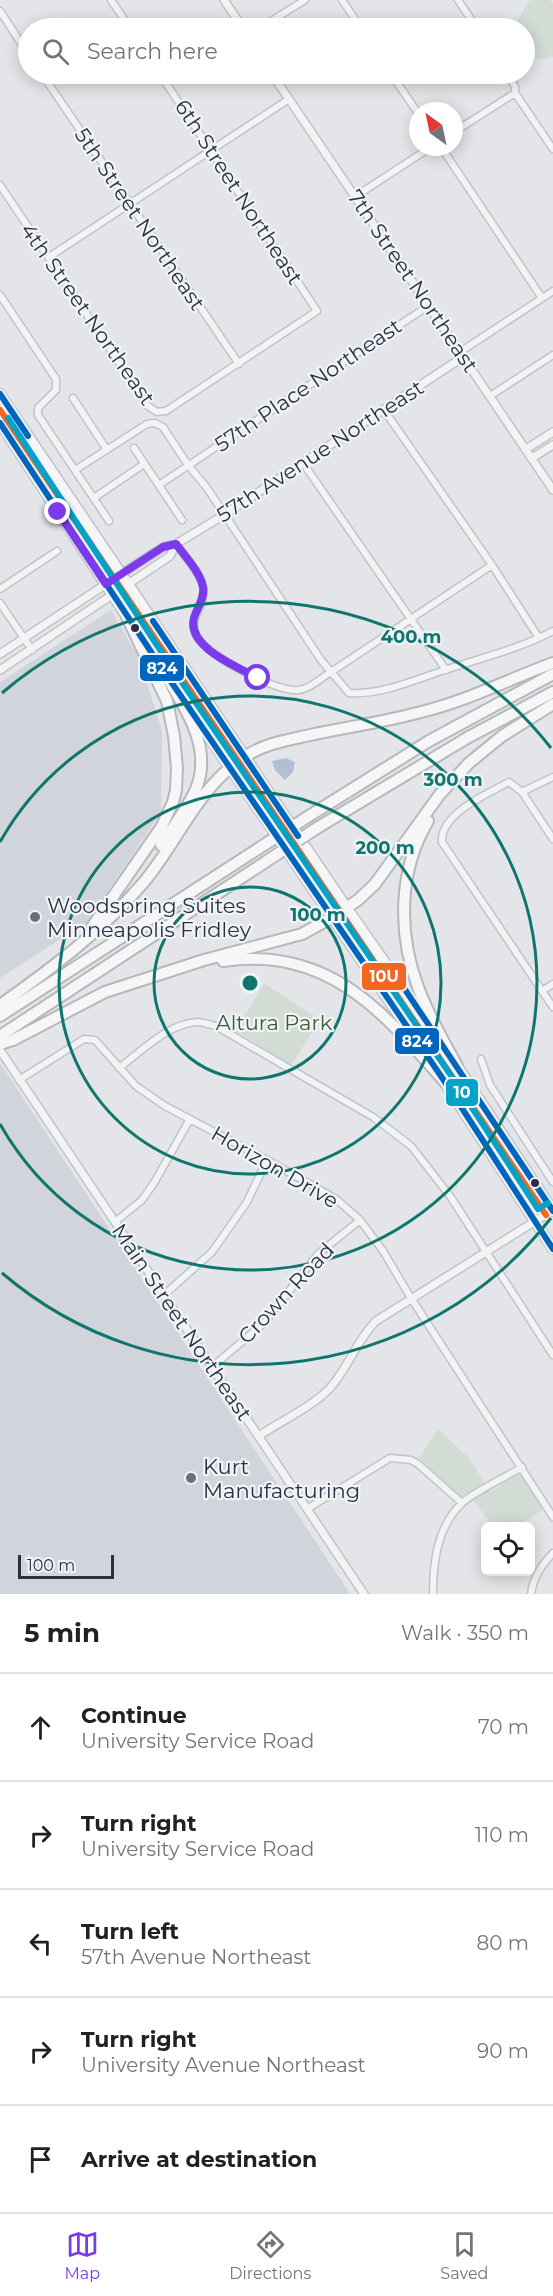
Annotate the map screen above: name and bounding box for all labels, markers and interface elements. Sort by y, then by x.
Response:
search box [18,18,535,84]
icon: search [39,35,72,68]
text: Search here [87,38,218,65]
street label: 6th Street Northeast [170,95,308,289]
north arrow [409,102,463,156]
street label: 5th Street Northeast [70,123,210,315]
street label: 7th Street Northeast [343,185,483,377]
street label: 4th Street Northeast [16,218,160,410]
street label: 57th Place Northeast [210,313,406,457]
street label: 57th Avenue Northeast [212,375,428,527]
route end [44,498,70,524]
unlabelled marker [129,622,141,634]
text: 400 m [381,626,441,648]
line badge: 824 [139,654,185,682]
text: 824 [147,659,177,678]
route start [244,664,270,690]
text: 300 m [422,769,483,791]
text: 200 m [355,837,415,859]
place label: Woodspring Suites Minneapolis Fridley [47,893,252,942]
text: 100 m [290,904,346,926]
marker: Woodspring Suites Minneapolis Fridley [28,910,42,924]
line badge: 10U [361,962,407,991]
text: 10U [369,967,399,986]
centre of rings [240,973,260,993]
park label: Altura Park [216,1010,333,1035]
line badge: 824 [394,1027,440,1055]
text: 824 [402,1032,432,1051]
line badge: 10 [445,1078,479,1107]
text: 10 [453,1083,471,1102]
street label: Horizon Drive [207,1121,343,1213]
unlabelled marker [529,1177,541,1189]
street label: Main Street Northeast [107,1219,257,1425]
street label: Crown Road [233,1237,339,1349]
place label: Kurt Manufacturing [203,1454,360,1503]
marker: Kurt Manufacturing [184,1471,198,1485]
map controls [481,1522,535,1576]
button: locate [481,1522,535,1576]
scale bar [18,1552,114,1580]
text: 100 m [27,1556,75,1575]
text: 5 min [24,1617,100,1649]
text: Walk · 350 m [401,1621,529,1645]
text: Continue [81,1702,187,1729]
icon: ahead [24,1711,57,1744]
text: 70 m [478,1715,529,1739]
text: University Service Road [81,1729,314,1753]
text: Turn right [81,1810,196,1837]
icon: right [24,1819,57,1852]
text: 110 m [475,1823,529,1847]
text: University Service Road [81,1837,314,1861]
text: Turn left [81,1918,179,1945]
icon: left [24,1927,57,1960]
text: 80 m [477,1931,529,1955]
text: 57th Avenue Northeast [81,1945,311,1969]
text: Turn right [81,2026,196,2053]
icon: right [24,2035,57,2068]
text: 90 m [477,2039,529,2063]
text: University Avenue Northeast [81,2053,366,2077]
icon: arrive [24,2143,57,2176]
text: Arrive at destination [81,2146,317,2173]
tab: Map [65,2228,100,2283]
tab: Directions [229,2228,311,2283]
tab: Saved [440,2228,488,2283]

